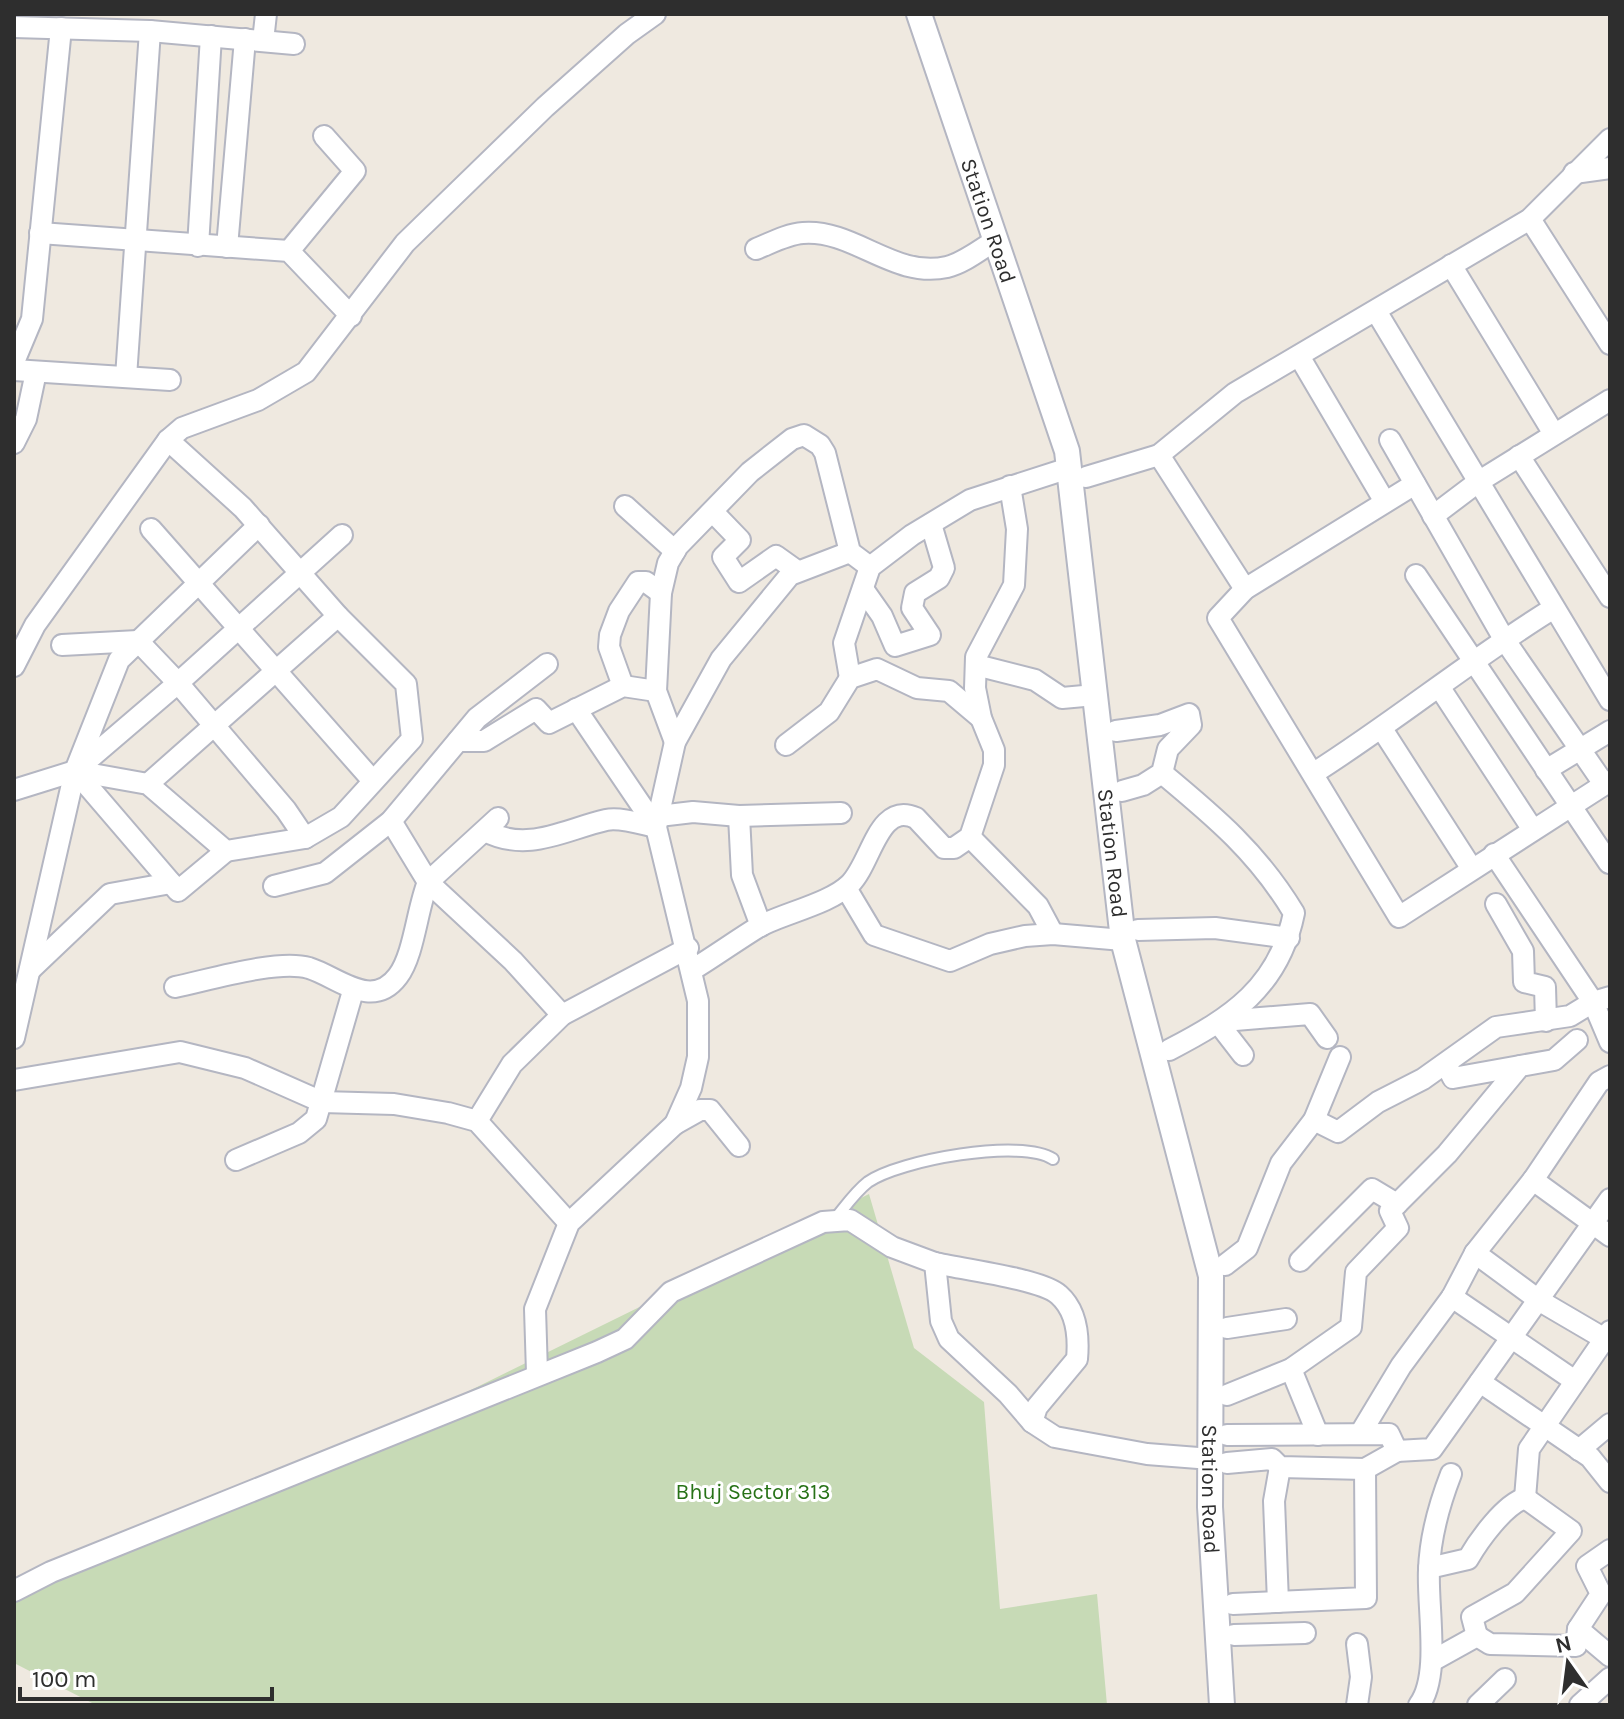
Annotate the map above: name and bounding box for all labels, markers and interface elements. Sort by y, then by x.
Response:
street label: Station Road [955,155,1021,286]
street label: Station Road [1092,787,1132,919]
street label: Station Road [1196,1424,1225,1555]
park label: Bhuj Sector 313 [675,1479,831,1505]
north arrow [1528,1623,1608,1703]
text: N [1553,1630,1574,1659]
scale bar [20,1651,272,1701]
text: 100 m [32,1665,97,1693]

